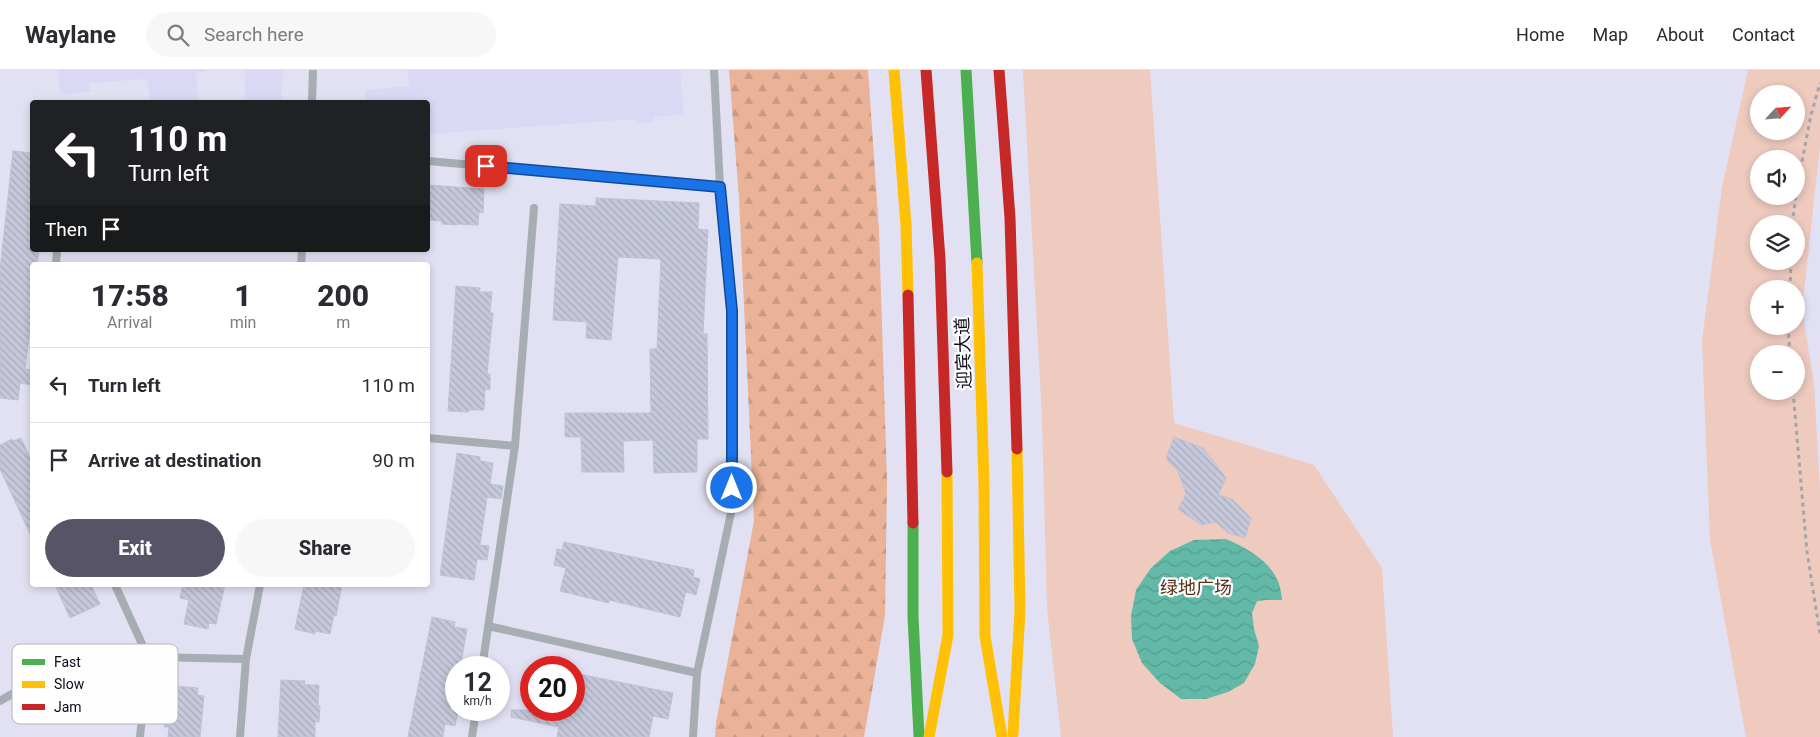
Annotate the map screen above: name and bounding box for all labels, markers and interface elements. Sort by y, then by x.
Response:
search box [146,12,496,57]
text: Waylane [25,21,116,49]
icon: search [164,21,192,49]
text: Search here [204,23,304,46]
text: Home [1516,24,1565,45]
text: Map [1593,24,1628,45]
text: About [1656,24,1704,45]
text: Contact [1732,24,1795,45]
north arrow [1750,85,1805,140]
map controls [1750,85,1805,400]
text: 110 m [128,119,227,160]
icon: left [45,120,110,185]
pin [465,145,507,187]
button: sound [1750,150,1805,205]
icon: arrive [472,152,500,180]
text: Turn left [128,161,209,186]
icon: arrive [97,215,125,243]
button: layers [1750,215,1805,270]
text: Then [45,218,87,241]
text: 17:58 [91,278,169,313]
text: 1 [234,278,252,313]
text: 200 [317,278,369,313]
button: + [1750,280,1805,335]
text: Arrival [107,313,153,332]
text: min [230,313,256,332]
text: m [336,313,350,332]
street label: 迎宾大道 [951,317,975,389]
button: − [1750,345,1805,400]
icon: left [45,371,73,399]
text: Turn left [88,374,161,397]
text: 110 m [362,374,415,397]
icon: arrive [45,446,73,474]
text: Arrive at destination [88,449,261,472]
text: 90 m [372,449,415,472]
position arrow [705,461,757,513]
button: Exit [45,519,225,577]
button: Share [235,519,415,577]
park label: 绿地广场 [1160,577,1232,598]
legend [12,644,178,724]
text: Fast [54,654,81,670]
speed limit sign: 20 [520,656,585,721]
text: 12 [463,668,492,697]
text: Slow [54,676,85,692]
text: km/h [463,694,492,708]
text: Jam [54,699,82,715]

